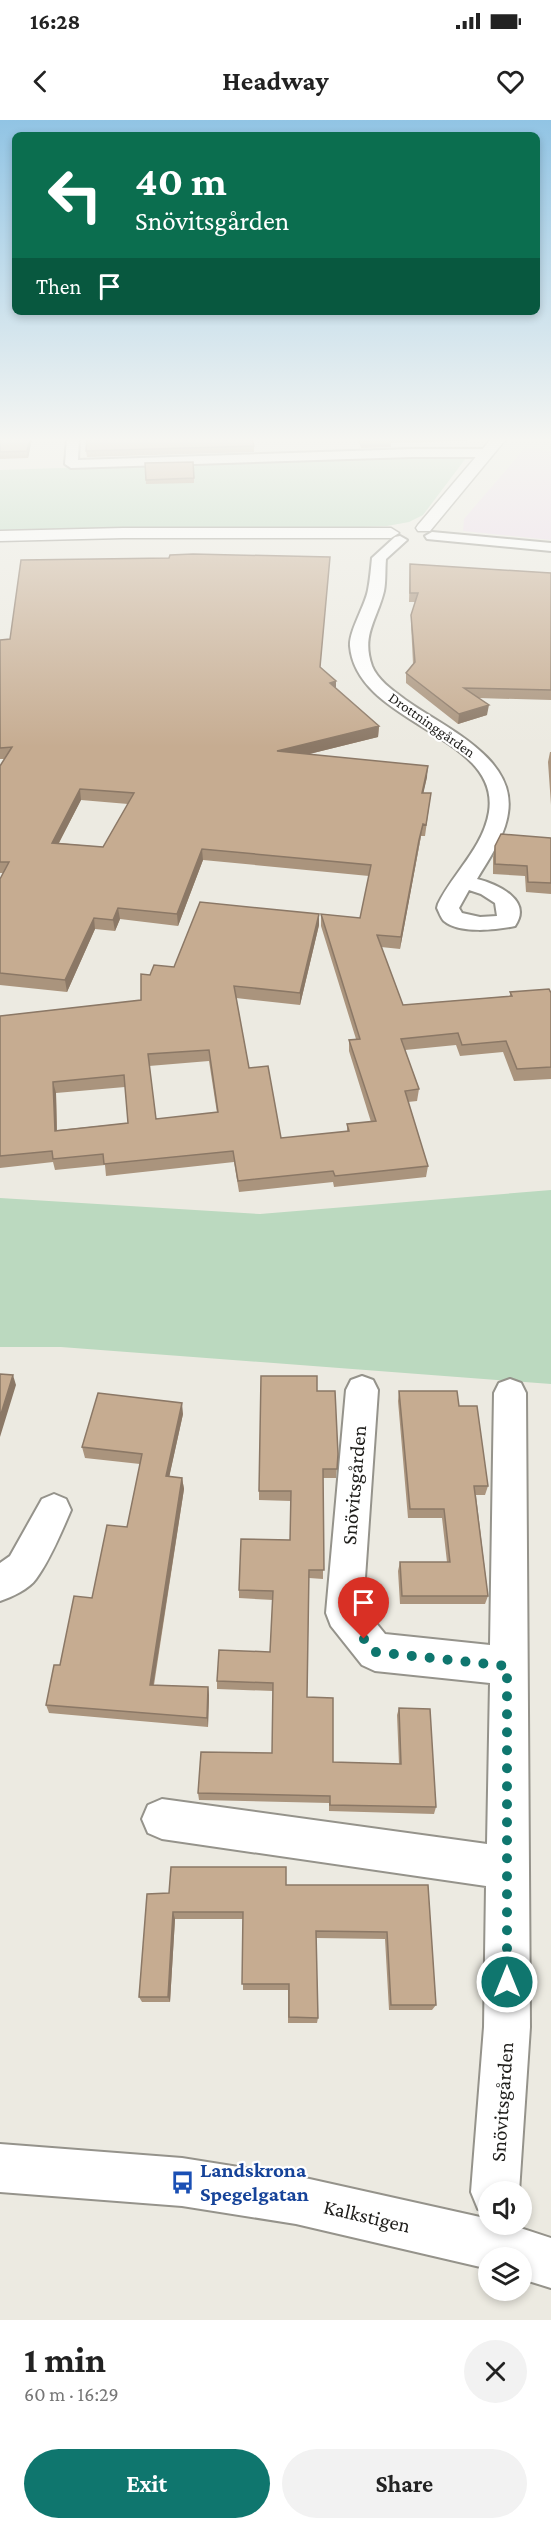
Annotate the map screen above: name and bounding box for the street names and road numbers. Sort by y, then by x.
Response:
street label: Drottninggården [385,689,478,761]
street label: Snövitsgården [337,1424,371,1546]
street label: Snövitsgården [486,2041,518,2163]
street label: Kalkstigen [321,2194,413,2238]

